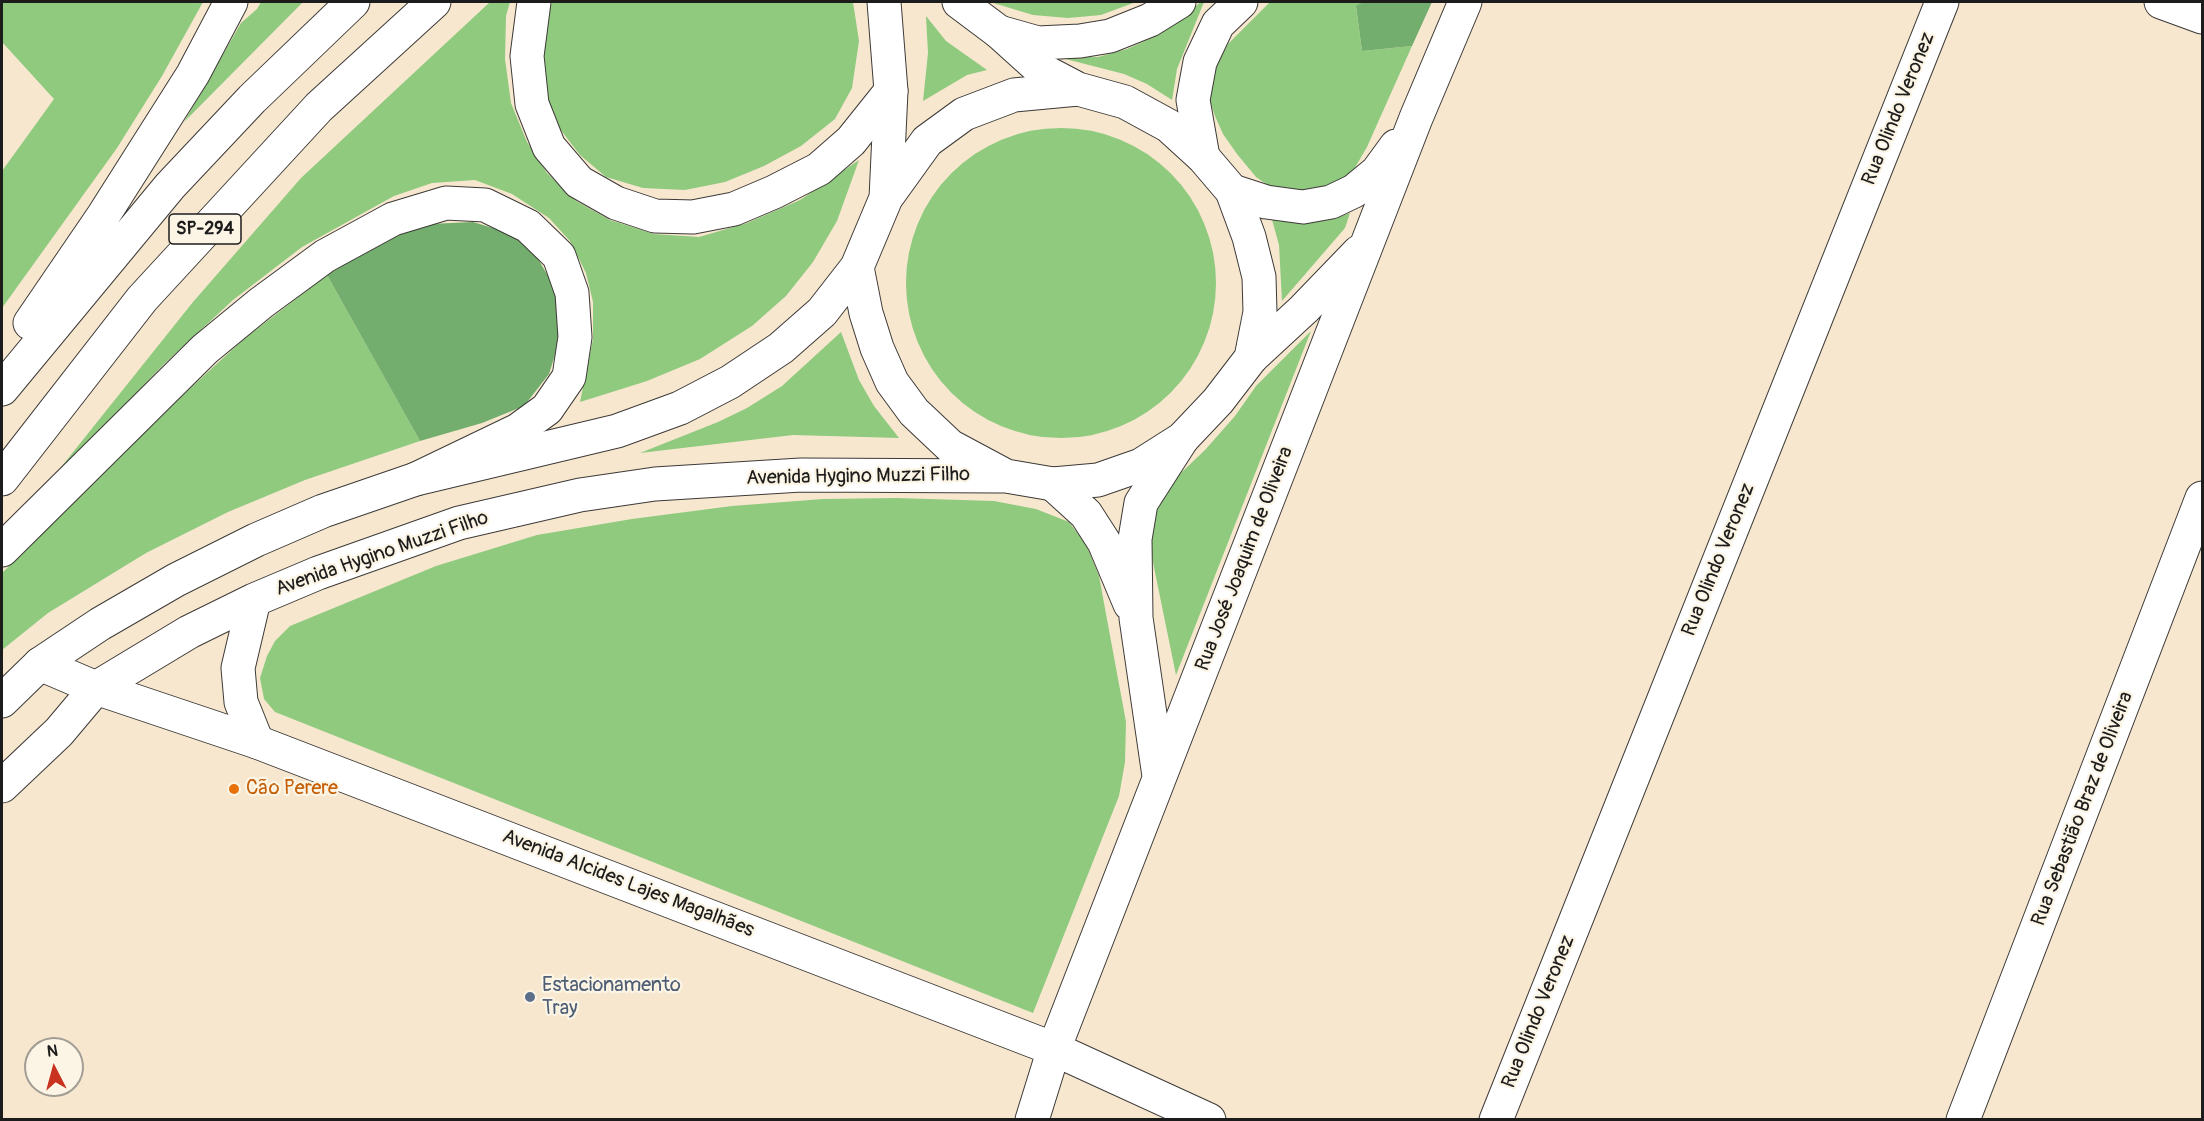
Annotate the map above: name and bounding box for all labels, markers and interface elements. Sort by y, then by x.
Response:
street label: Rua Olindo Veronez [1857,29,1941,189]
road number: SP-294 [169,214,241,244]
street label: Rua José Joaquim de Oliveira [1191,443,1299,675]
street label: Avenida Hygino Muzzi Filho [746,463,970,491]
street label: Rua Olindo Veronez [1677,480,1761,640]
street label: Avenida Hygino Muzzi Filho [272,506,492,602]
street label: Rua Sebastião Braz de Oliveira [2027,688,2139,930]
place label: Cão Perere [246,777,338,801]
marker: Cão Perere [227,782,241,796]
street label: Avenida Alcides Lajes Magalhães [499,825,757,943]
street label: Rua Olindo Veronez [1497,932,1581,1092]
place label: Estacionamento Tray [542,974,681,1021]
marker: Estacionamento Tray [523,990,537,1004]
north arrow [24,1037,84,1097]
text: N [46,1041,59,1062]

